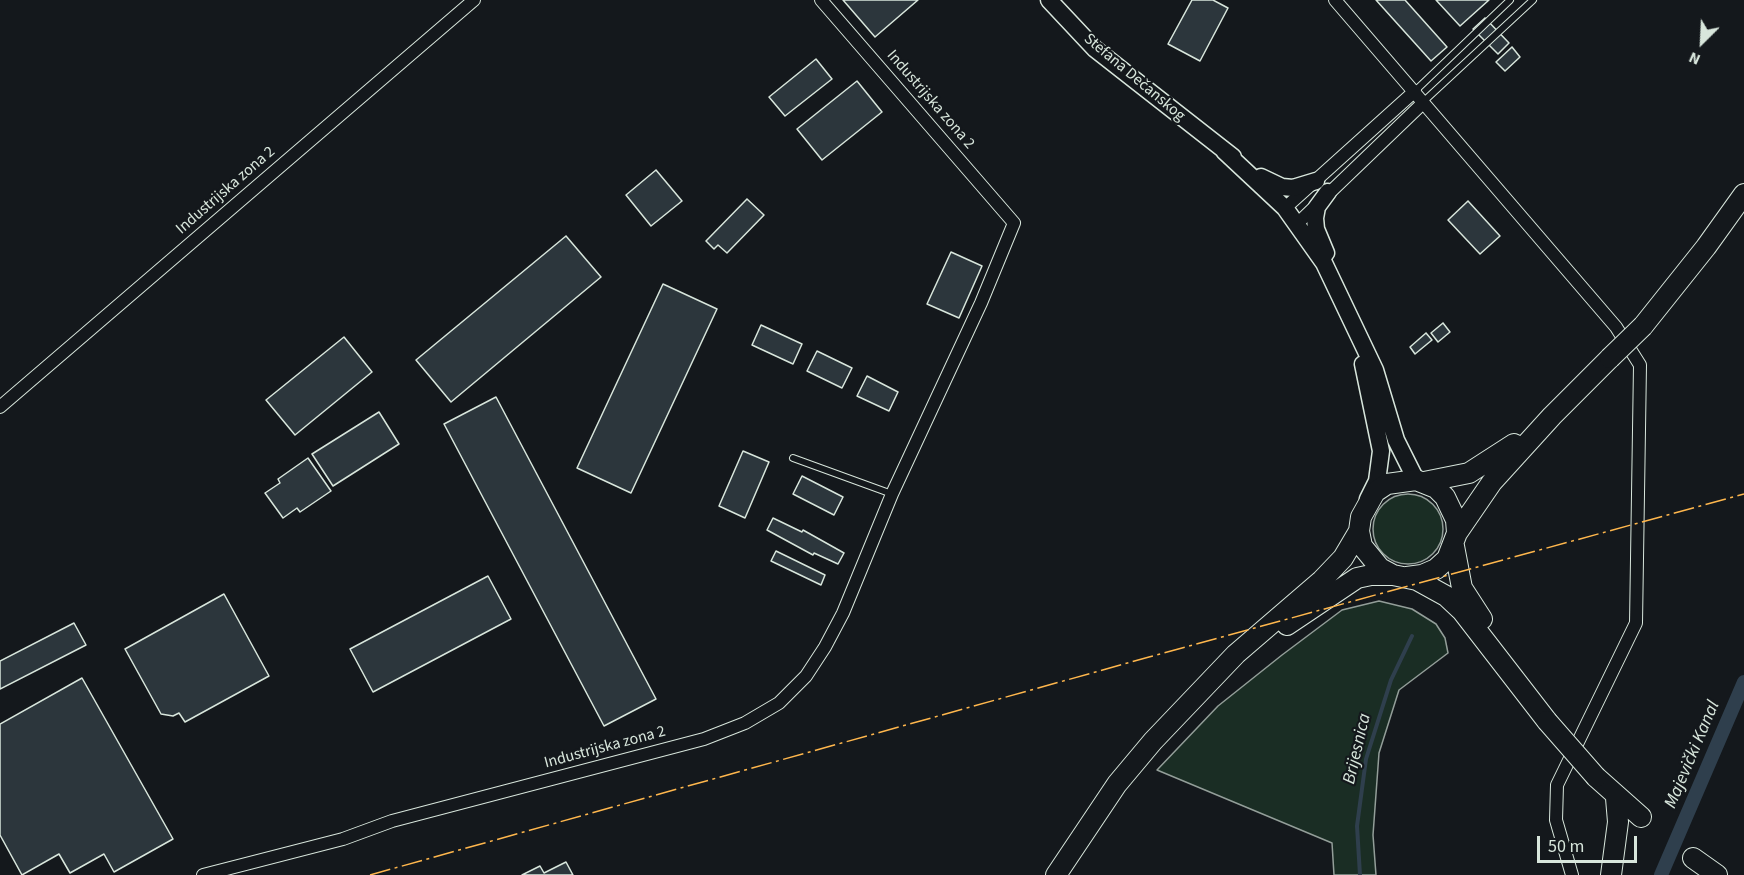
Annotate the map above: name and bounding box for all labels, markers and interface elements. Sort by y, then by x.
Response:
north arrow [1672,12,1732,72]
street label: Stefana Dečanskog [1079,30,1189,126]
text: N [1685,46,1704,71]
street label: Industrijska zona 2 [882,47,978,153]
street label: Industrijska zona 2 [173,143,279,239]
water label: Majevički Kanal [1661,698,1725,812]
water label: Brijesnica [1339,712,1377,786]
street label: Industrijska zona 2 [542,723,668,773]
scale bar [1540,824,1640,862]
text: 50 m [1548,834,1584,859]

